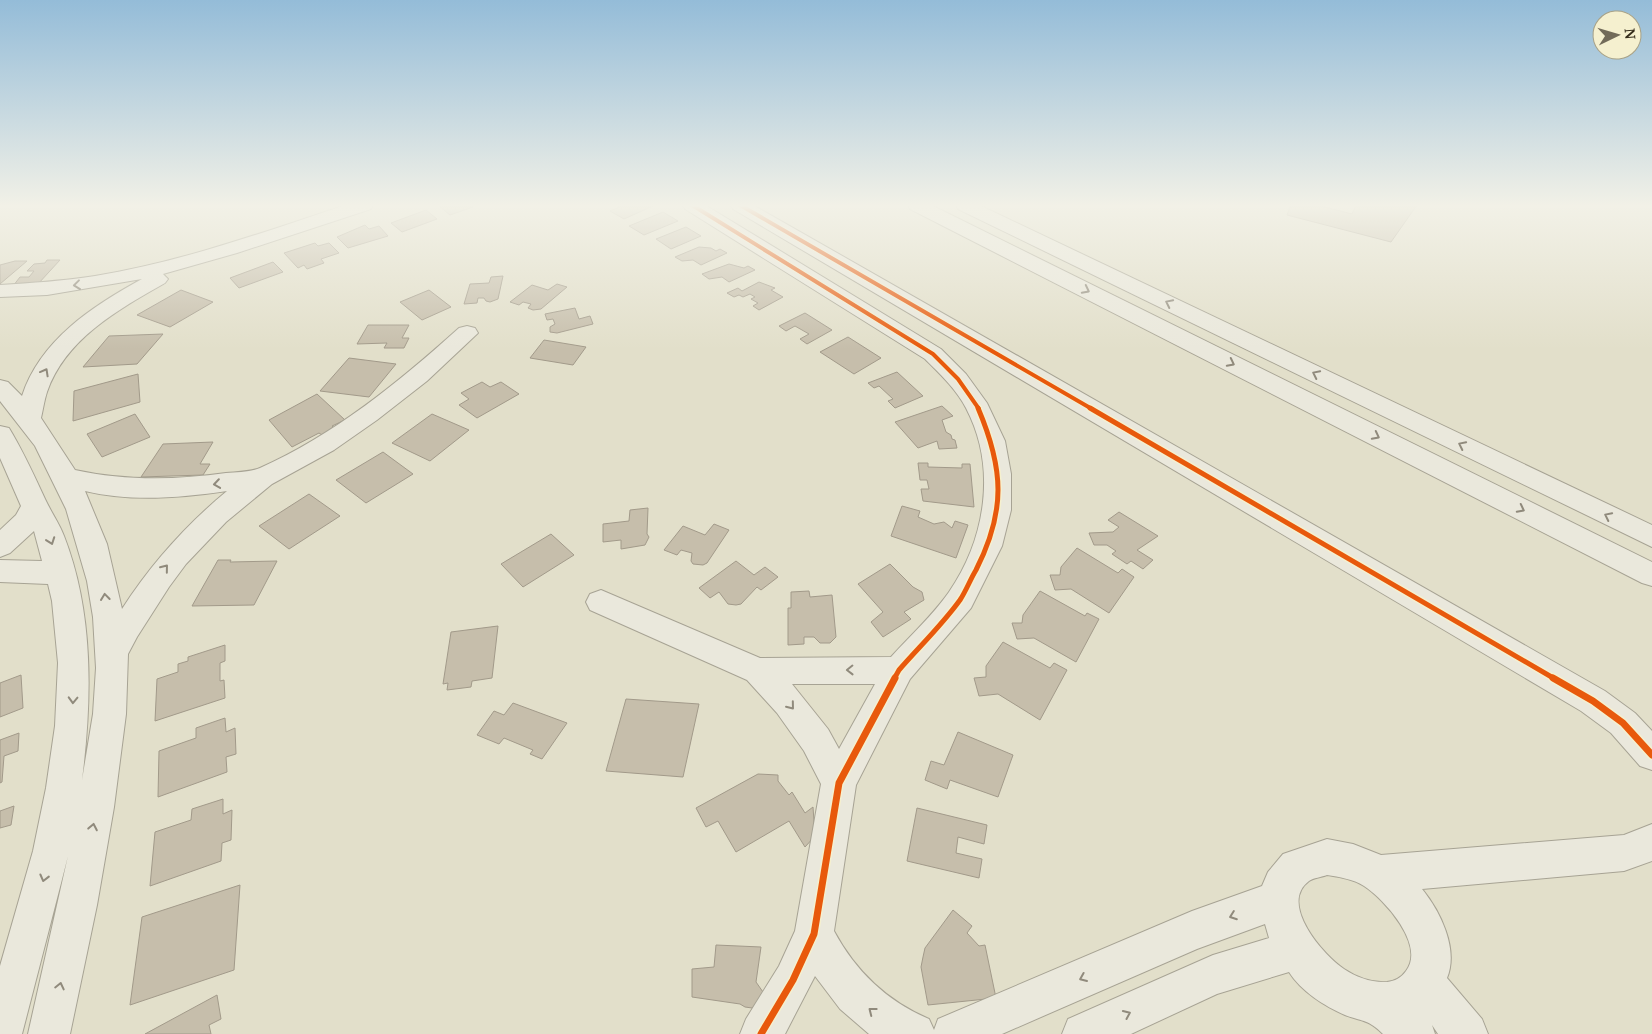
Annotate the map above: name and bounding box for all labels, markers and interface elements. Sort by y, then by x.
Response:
north arrow [1592,10,1642,60]
text: N [1621,27,1640,40]
one-way arrow [73,279,81,290]
one-way arrow [1081,284,1090,294]
one-way arrow [1165,299,1174,310]
one-way arrow [1226,357,1235,367]
one-way arrow [39,368,49,377]
one-way arrow [1312,370,1321,380]
one-way arrow [1371,430,1380,440]
one-way arrow [1458,441,1467,451]
one-way arrow [213,478,221,489]
one-way arrow [1516,503,1525,513]
one-way arrow [1604,512,1613,522]
one-way arrow [45,536,55,544]
one-way arrow [159,565,168,574]
one-way arrow [100,592,111,600]
one-way arrow [846,665,854,675]
one-way arrow [68,697,78,705]
one-way arrow [786,701,795,710]
one-way arrow [87,823,97,832]
one-way arrow [39,873,50,882]
one-way arrow [1229,910,1238,920]
one-way arrow [1079,972,1088,982]
one-way arrow [54,982,65,991]
one-way arrow [869,1008,878,1016]
one-way arrow [1122,1010,1131,1020]

